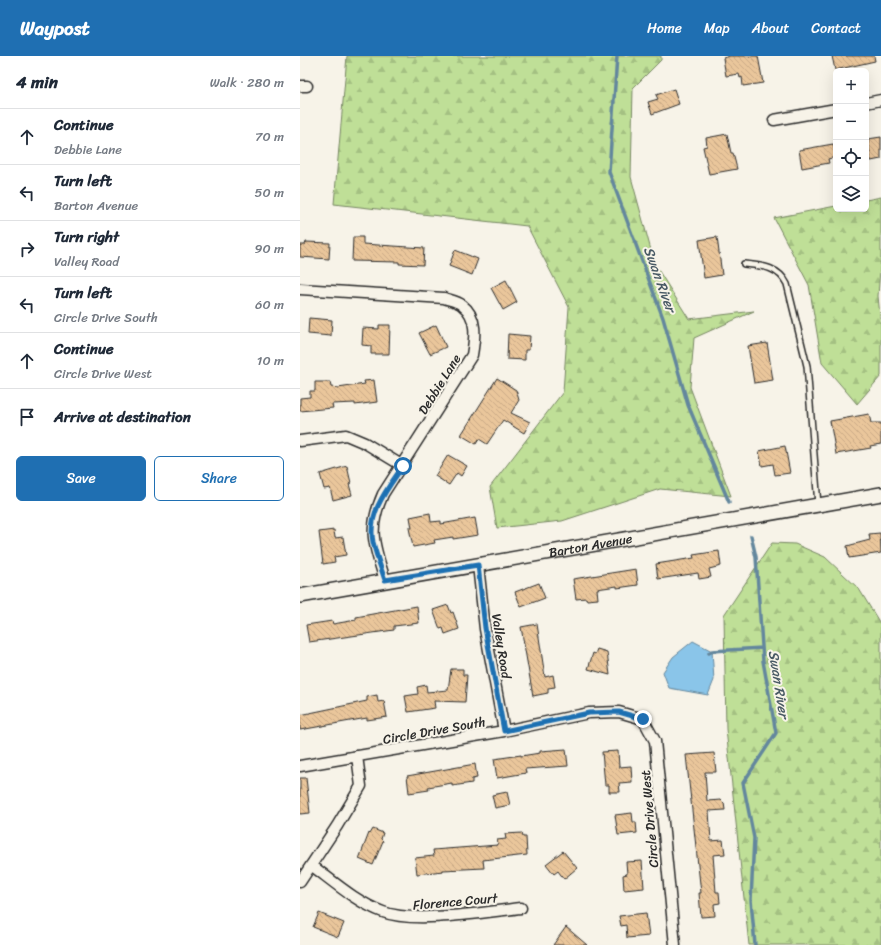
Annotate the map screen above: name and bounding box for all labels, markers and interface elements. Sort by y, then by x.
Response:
text: Waypost [20,12,90,45]
text: Home [647,16,682,41]
text: Map [704,16,730,41]
text: About [752,16,789,41]
text: Contact [811,16,861,41]
text: 4 min [16,67,58,97]
map controls [833,68,869,212]
button: + [833,68,869,104]
text: Walk · 280 m [210,71,284,94]
button: − [833,104,869,140]
text: Continue [54,112,114,138]
text: 70 m [255,125,284,148]
icon: ahead [16,126,38,148]
text: Debbie Lane [54,138,122,161]
button: locate [833,140,869,176]
text: Turn left [54,168,112,194]
button: layers [833,176,869,212]
text: 50 m [254,181,284,204]
icon: left [16,182,38,204]
text: Barton Avenue [54,194,138,217]
text: Turn right [54,224,119,250]
text: 90 m [254,237,284,260]
icon: right [16,238,38,260]
water label: Swan River [636,243,684,318]
text: Valley Road [54,250,119,273]
text: Turn left [54,280,112,306]
text: 60 m [255,293,284,316]
icon: left [16,294,38,316]
text: Circle Drive South [54,306,158,329]
text: Continue [54,336,114,362]
text: 10 m [257,349,284,372]
street label: Debbie Lane [412,349,467,419]
icon: ahead [16,350,38,372]
text: Circle Drive West [54,362,152,385]
text: Arrive at destination [54,404,191,430]
icon: arrive [16,406,38,428]
button: Save [16,456,146,501]
button: Share [154,456,284,501]
route start [394,457,412,475]
street label: Barton Avenue [547,527,634,564]
street label: Valley Road [485,612,518,681]
water label: Swan River [761,649,797,723]
street label: Circle Drive South [381,710,487,751]
route end [634,710,652,728]
street label: Circle Drive West [634,769,665,869]
street label: Florence Court [412,886,499,917]

